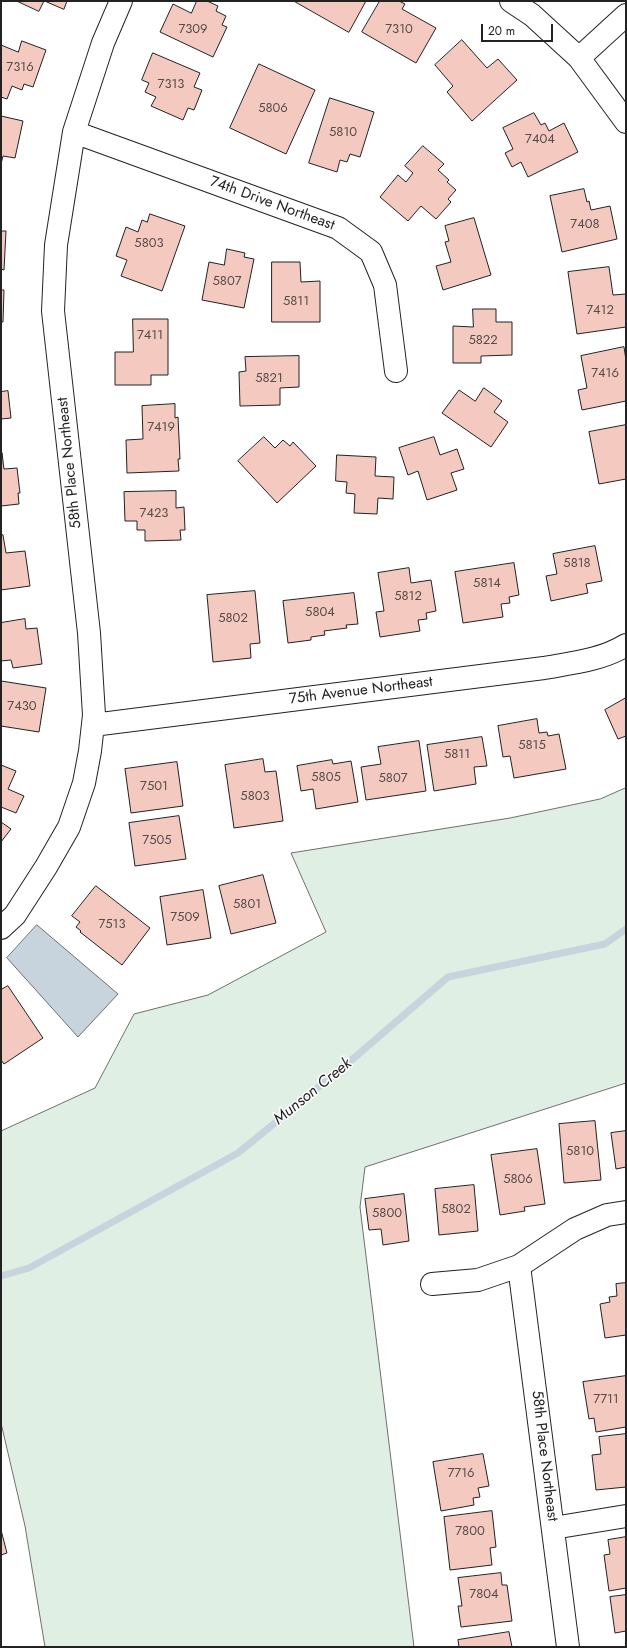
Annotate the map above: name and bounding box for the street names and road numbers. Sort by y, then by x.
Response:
street label: 74th Drive Northeast [207,173,337,235]
street label: 58th Place Northeast [54,396,86,530]
street label: 75th Avenue Northeast [288,673,434,709]
street label: 58th Place Northeast [527,1389,561,1523]

